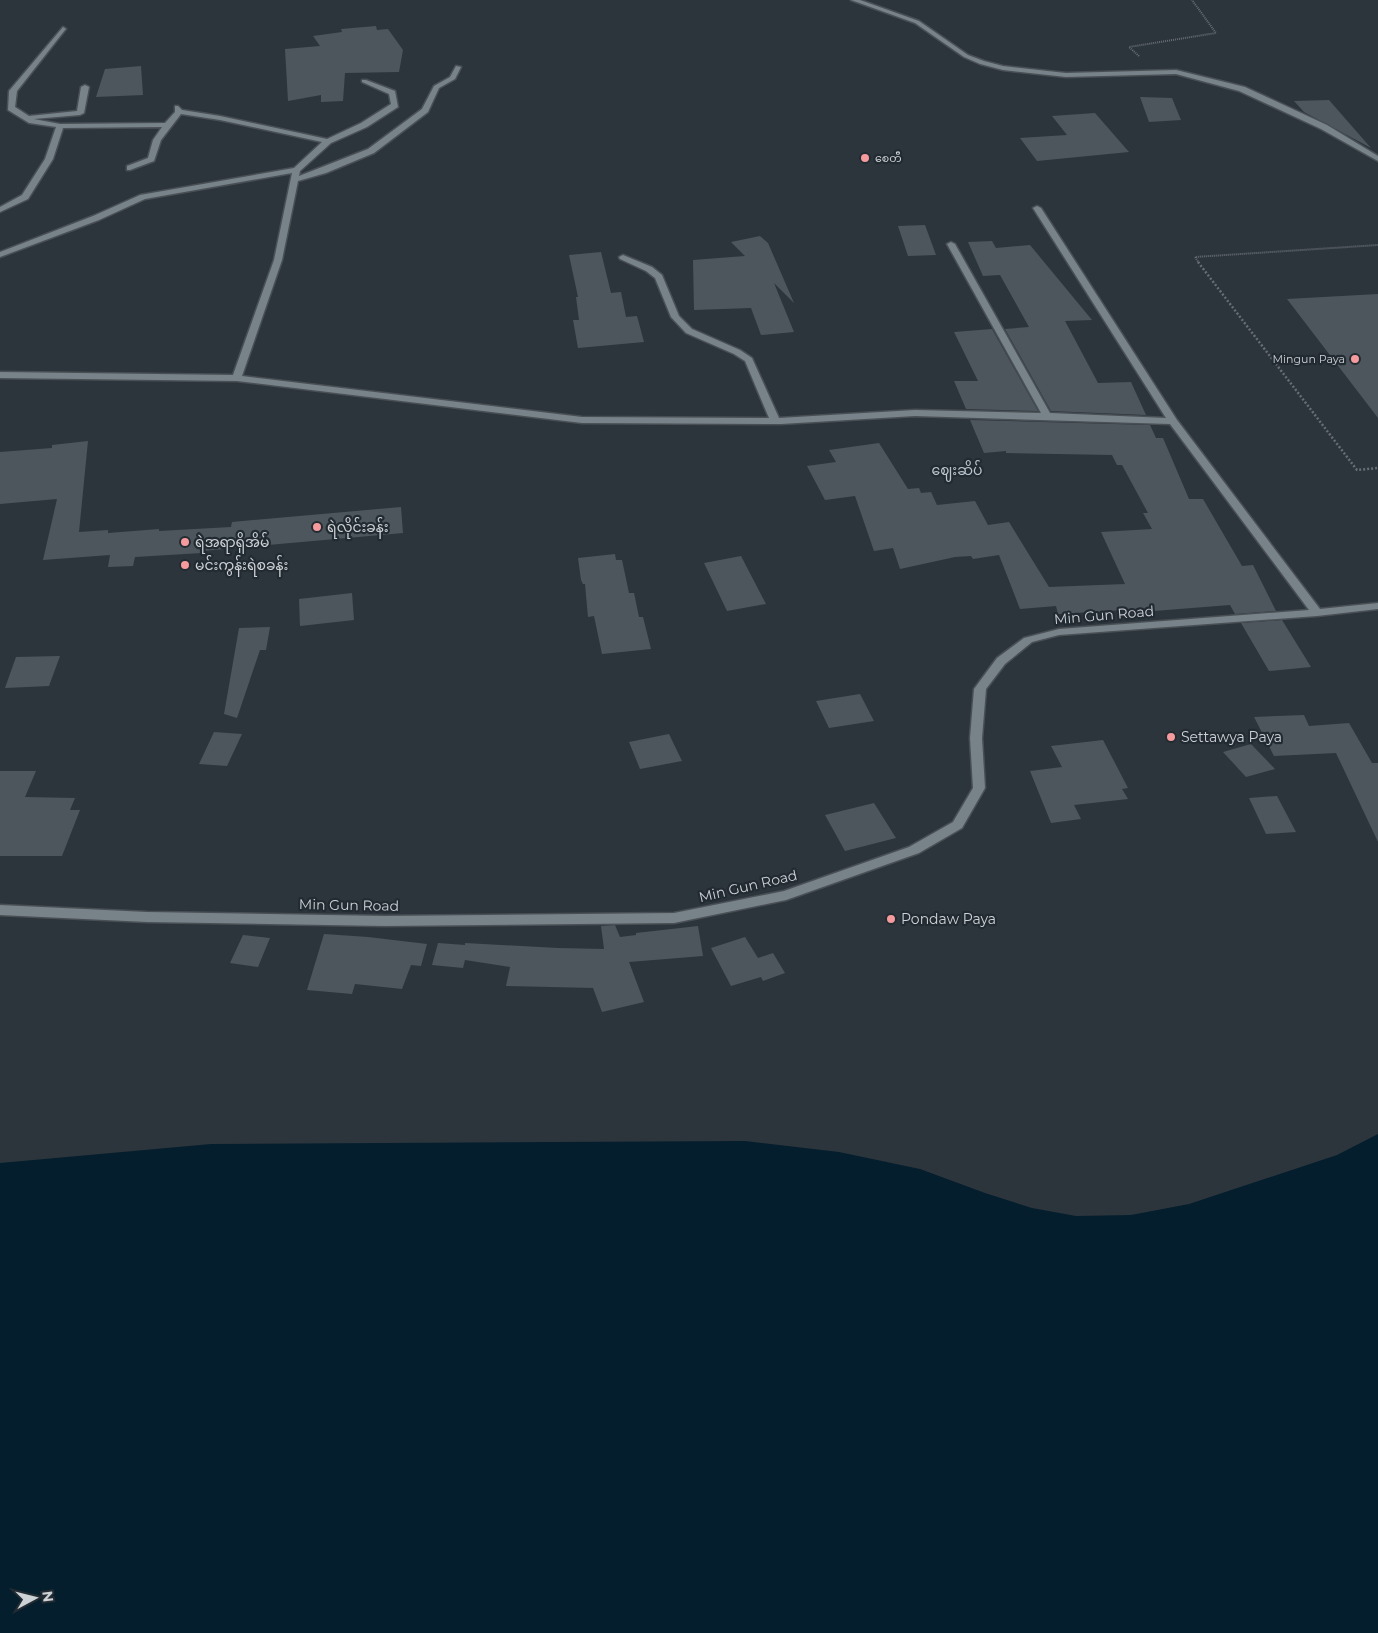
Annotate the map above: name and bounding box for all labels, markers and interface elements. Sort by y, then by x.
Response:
place label: စေတီ [875,151,902,165]
marker: စေတီ [859,152,871,164]
place label: Mingun Paya [1273,352,1345,366]
marker: Mingun Paya [1349,353,1361,365]
district label: ဈေးဆိပ် [932,460,982,482]
place label: ရဲလိုင်းခန်း [327,517,389,539]
marker: ရဲလိုင်းခန်း [311,521,323,533]
place label: ရဲအရာရှိအိမ် [195,532,270,554]
marker: ရဲအရာရှိအိမ် [179,536,191,548]
place label: မင်းကွန်းရဲစခန်း [195,555,288,577]
marker: မင်းကွန်းရဲစခန်း [179,559,191,571]
street label: Min Gun Road [1053,602,1155,628]
place label: Settawya Paya [1181,728,1282,746]
marker: Settawya Paya [1165,731,1177,743]
street label: Min Gun Road [697,866,799,906]
street label: Min Gun Road [299,895,399,915]
place label: Pondaw Paya [901,910,996,928]
marker: Pondaw Paya [885,913,897,925]
north arrow [10,1573,60,1623]
text: N [38,1590,58,1603]

